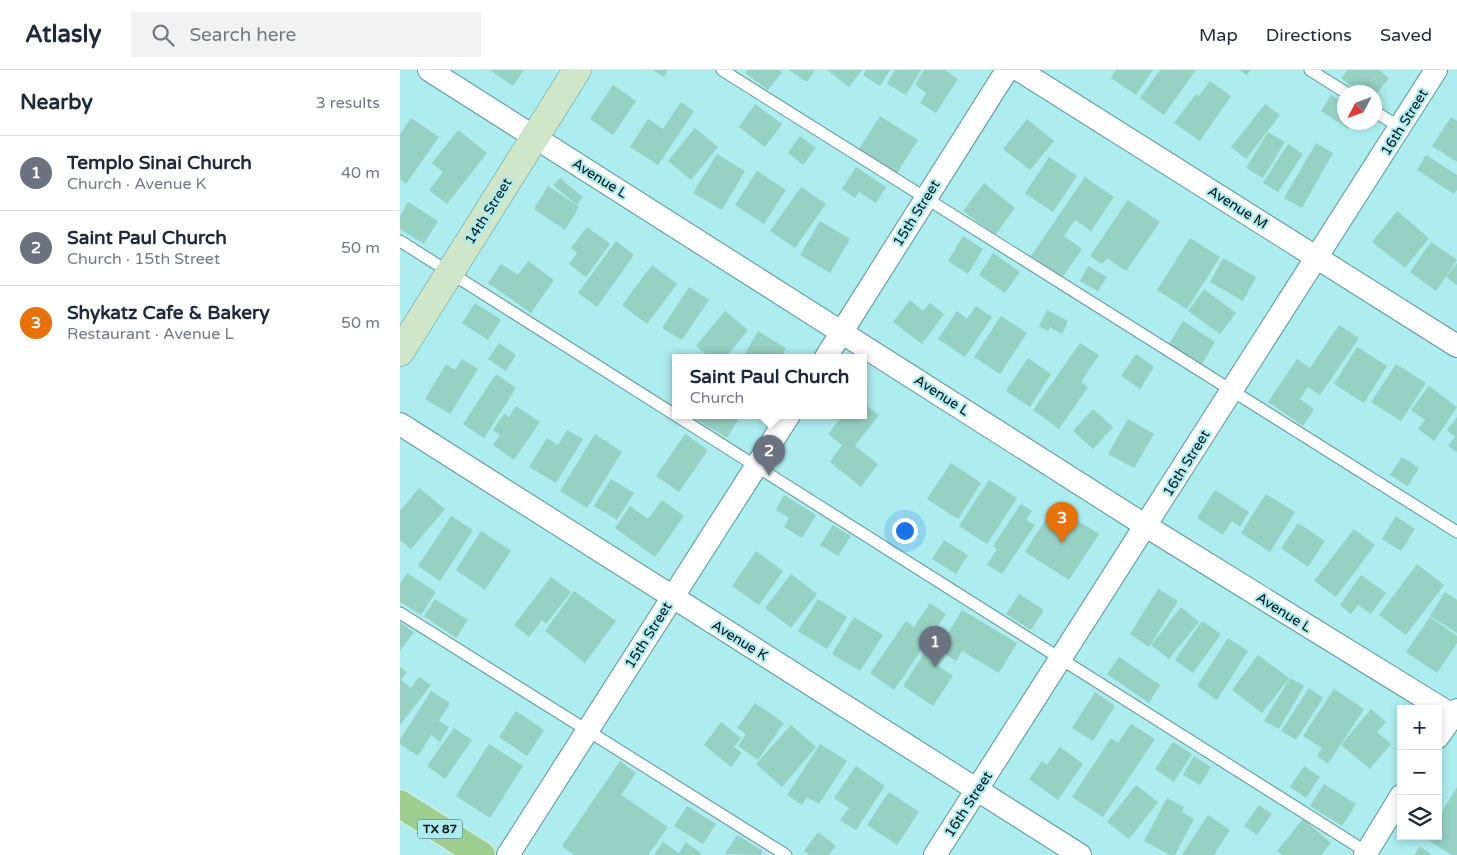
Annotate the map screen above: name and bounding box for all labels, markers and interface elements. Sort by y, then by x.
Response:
search box [131,12,481,57]
text: Atlasly [25,20,101,49]
icon: search [149,21,177,49]
text: Search here [189,24,296,46]
text: Map [1199,24,1238,46]
text: Directions [1266,24,1352,46]
text: Saved [1380,24,1432,46]
north arrow [1337,85,1382,130]
street label: 16th Street [1377,85,1432,159]
text: Nearby [20,90,93,115]
text: 3 results [316,93,380,113]
text: Templo Sinai Church [67,152,252,174]
street label: Avenue L [569,155,630,202]
text: 1 [31,163,41,183]
text: 40 m [341,163,380,183]
text: Church · Avenue K [67,174,206,194]
street label: 14th Street [461,174,516,248]
street label: 15th Street [889,176,944,250]
street label: Avenue M [1205,182,1271,232]
text: Saint Paul Church [67,227,227,249]
text: 2 [31,238,41,258]
text: 50 m [341,238,380,258]
text: Church · 15th Street [67,249,220,269]
text: Shykatz Cafe & Bakery [67,302,270,324]
text: 3 [31,313,41,333]
text: 50 m [341,313,380,333]
text: Restaurant · Avenue L [67,324,234,344]
popup [672,354,867,419]
text: Saint Paul Church [690,366,849,388]
street label: Avenue L [911,371,972,419]
text: Church [690,388,744,408]
street label: 16th Street [1159,426,1214,500]
pin: 2 [753,435,785,476]
pin: 3 [1046,502,1078,543]
your location [892,518,918,544]
street label: Avenue L [1253,589,1314,636]
street label: 15th Street [621,598,676,672]
street label: Avenue K [708,616,771,664]
pin: 1 [919,626,951,667]
map controls [1397,705,1442,840]
button: + [1397,705,1442,750]
button: − [1397,750,1442,795]
street label: 16th Street [941,768,996,840]
button: layers [1397,795,1442,840]
road number: TX 87 [418,820,462,839]

